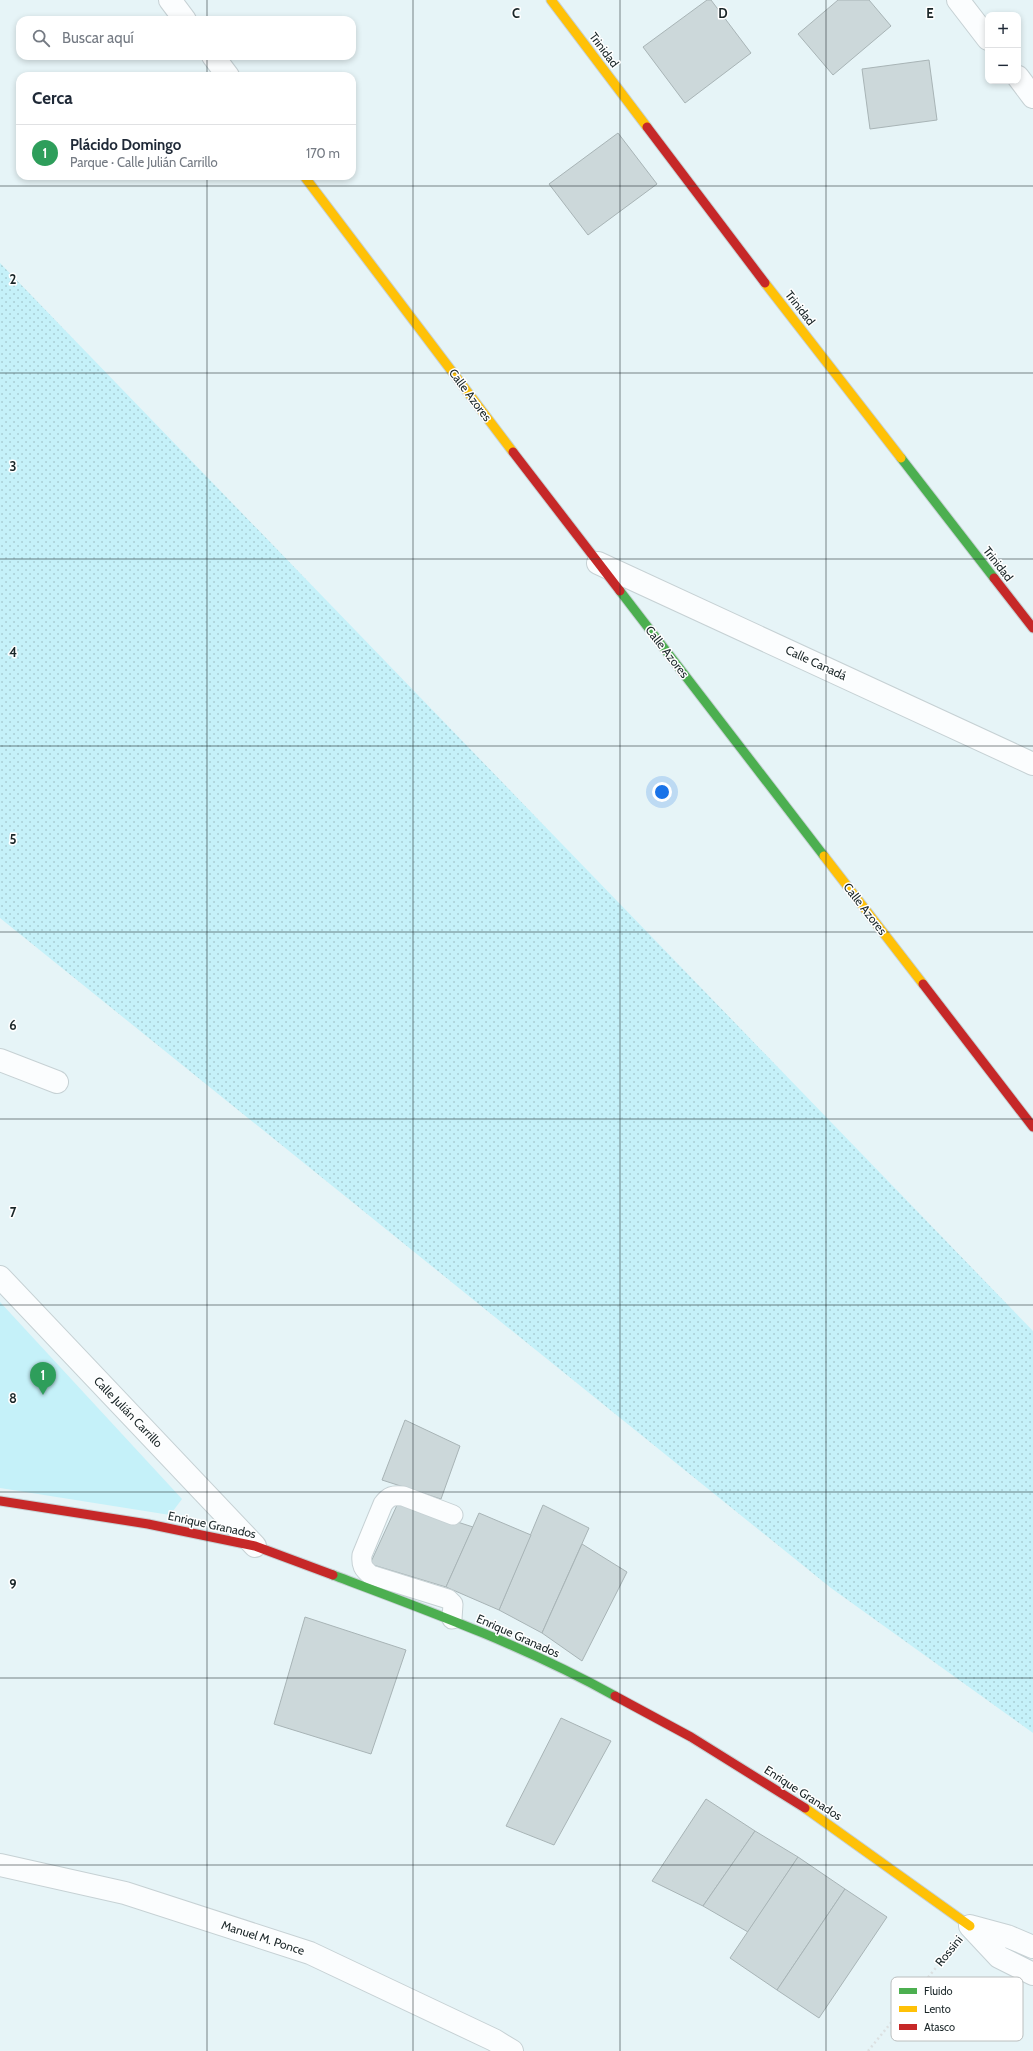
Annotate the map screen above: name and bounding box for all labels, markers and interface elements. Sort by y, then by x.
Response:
text: C [512,5,520,21]
text: D [718,5,728,21]
text: E [926,5,934,21]
map controls [985,12,1021,84]
button: + [985,12,1021,48]
search box [16,16,356,60]
icon: search [30,27,52,49]
text: Buscar aquí [62,29,134,47]
street label: Trinidad [586,29,622,70]
button: − [985,48,1021,84]
text: Cerca [32,88,73,108]
text: Plácido Domingo [70,136,181,154]
text: 1 [43,145,47,161]
text: 170 m [306,145,340,161]
text: Parque · Calle Julián Carrillo [70,154,218,170]
text: 2 [10,271,17,287]
street label: Trinidad [782,287,819,328]
street label: Calle Azores [446,365,495,424]
text: 3 [9,458,17,474]
street label: Trinidad [980,543,1017,584]
street label: Calle Azores [642,623,692,681]
street label: Calle Canadá [783,642,849,683]
text: 4 [9,644,17,660]
your location [652,782,672,802]
text: 5 [10,831,17,847]
street label: Calle Azores [840,880,890,938]
text: 6 [9,1017,17,1033]
text: 7 [10,1204,17,1220]
pin: 1 [30,1362,56,1395]
street label: Calle Julián Carrillo [91,1373,166,1451]
text: 8 [9,1390,17,1406]
street label: Enrique Granados [167,1508,257,1541]
text: 9 [9,1576,17,1592]
street label: Enrique Granados [474,1610,562,1661]
street label: Enrique Granados [762,1762,845,1823]
street label: Manuel M. Ponce [220,1917,307,1958]
street label: Rossini [932,1932,966,1969]
legend [891,1977,1023,2041]
text: Fluido [924,1984,953,1998]
text: Lento [924,2002,951,2016]
text: Atasco [924,2020,955,2034]

